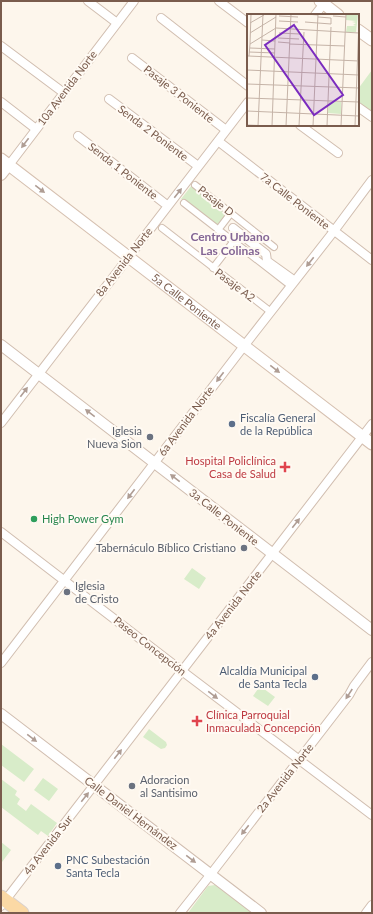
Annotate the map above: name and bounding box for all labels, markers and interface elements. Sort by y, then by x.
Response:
inset map [247,14,359,126]
street label: 10a Avenida Norte [34,48,99,128]
street label: Pasaje 3 Poniente [142,62,217,125]
street label: Senda 2 Poniente [116,102,191,163]
one-way arrow [21,138,30,149]
street label: Senda 1 Poniente [86,139,161,202]
street label: 7a Calle Poniente [258,170,333,232]
street label: Pasaje D [196,183,237,219]
one-way arrow [34,184,45,193]
one-way arrow [174,187,182,198]
street label: 8a Avenida Norte [93,224,155,299]
district label: Centro Urbano Las Colinas [190,229,270,258]
one-way arrow [306,256,314,267]
street label: Pasaje A2 [213,265,258,304]
street label: 5a Calle Poniente [149,270,224,332]
one-way arrow [270,365,281,374]
one-way arrow [216,371,225,382]
street label: 6a Avenida Norte [155,383,216,458]
one-way arrow [20,386,29,397]
one-way arrow [85,409,96,417]
place label: Fiscalía General de la República [240,411,316,437]
marker: Fiscalía General de la República [227,419,237,429]
place label: Iglesia Nueva Sion [87,424,142,450]
marker: Iglesia Nueva Sion [145,432,155,442]
place label: Hospital Policlínica Casa de Salud [185,454,276,480]
marker: Hospital Policlínica Casa de Salud [279,461,291,473]
one-way arrow [170,474,181,483]
street label: 3a Calle Poniente [187,486,262,548]
one-way arrow [127,488,135,499]
place label: High Power Gym [42,512,124,525]
marker: High Power Gym [29,514,39,524]
one-way arrow [292,518,300,529]
place label: Tabernáculo Bíblico Cristiano [96,541,236,554]
marker: Tabernáculo Bíblico Cristiano [239,543,249,553]
street label: 4a Avenida Norte [202,567,264,642]
place label: Iglesia de Cristo [75,579,119,605]
marker: Iglesia de Cristo [62,587,72,597]
street label: Paseo Concepción [111,613,189,678]
place label: Alcaldía Municipal de Santa Tecla [219,664,307,690]
marker: Alcaldía Municipal de Santa Tecla [310,672,320,682]
one-way arrow [346,688,353,700]
one-way arrow [208,691,219,699]
place label: Clínica Parroquial Inmaculada Concepción [206,708,321,734]
marker: Clínica Parroquial Inmaculada Concepción [191,715,203,727]
one-way arrow [27,733,37,741]
street label: 2a Avenida Norte [254,740,316,815]
one-way arrow [114,748,122,759]
street label: Calle Daniel Hernández [82,773,180,852]
place label: Adoracion al Santisimo [140,773,198,799]
marker: Adoracion al Santisimo [127,781,137,791]
one-way arrow [80,792,89,803]
street label: 4a Avenida Sur [20,812,75,877]
one-way arrow [241,825,249,836]
place label: PNC Subestación Santa Tecla [66,853,150,879]
one-way arrow [186,855,196,863]
marker: PNC Subestación Santa Tecla [53,861,63,871]

